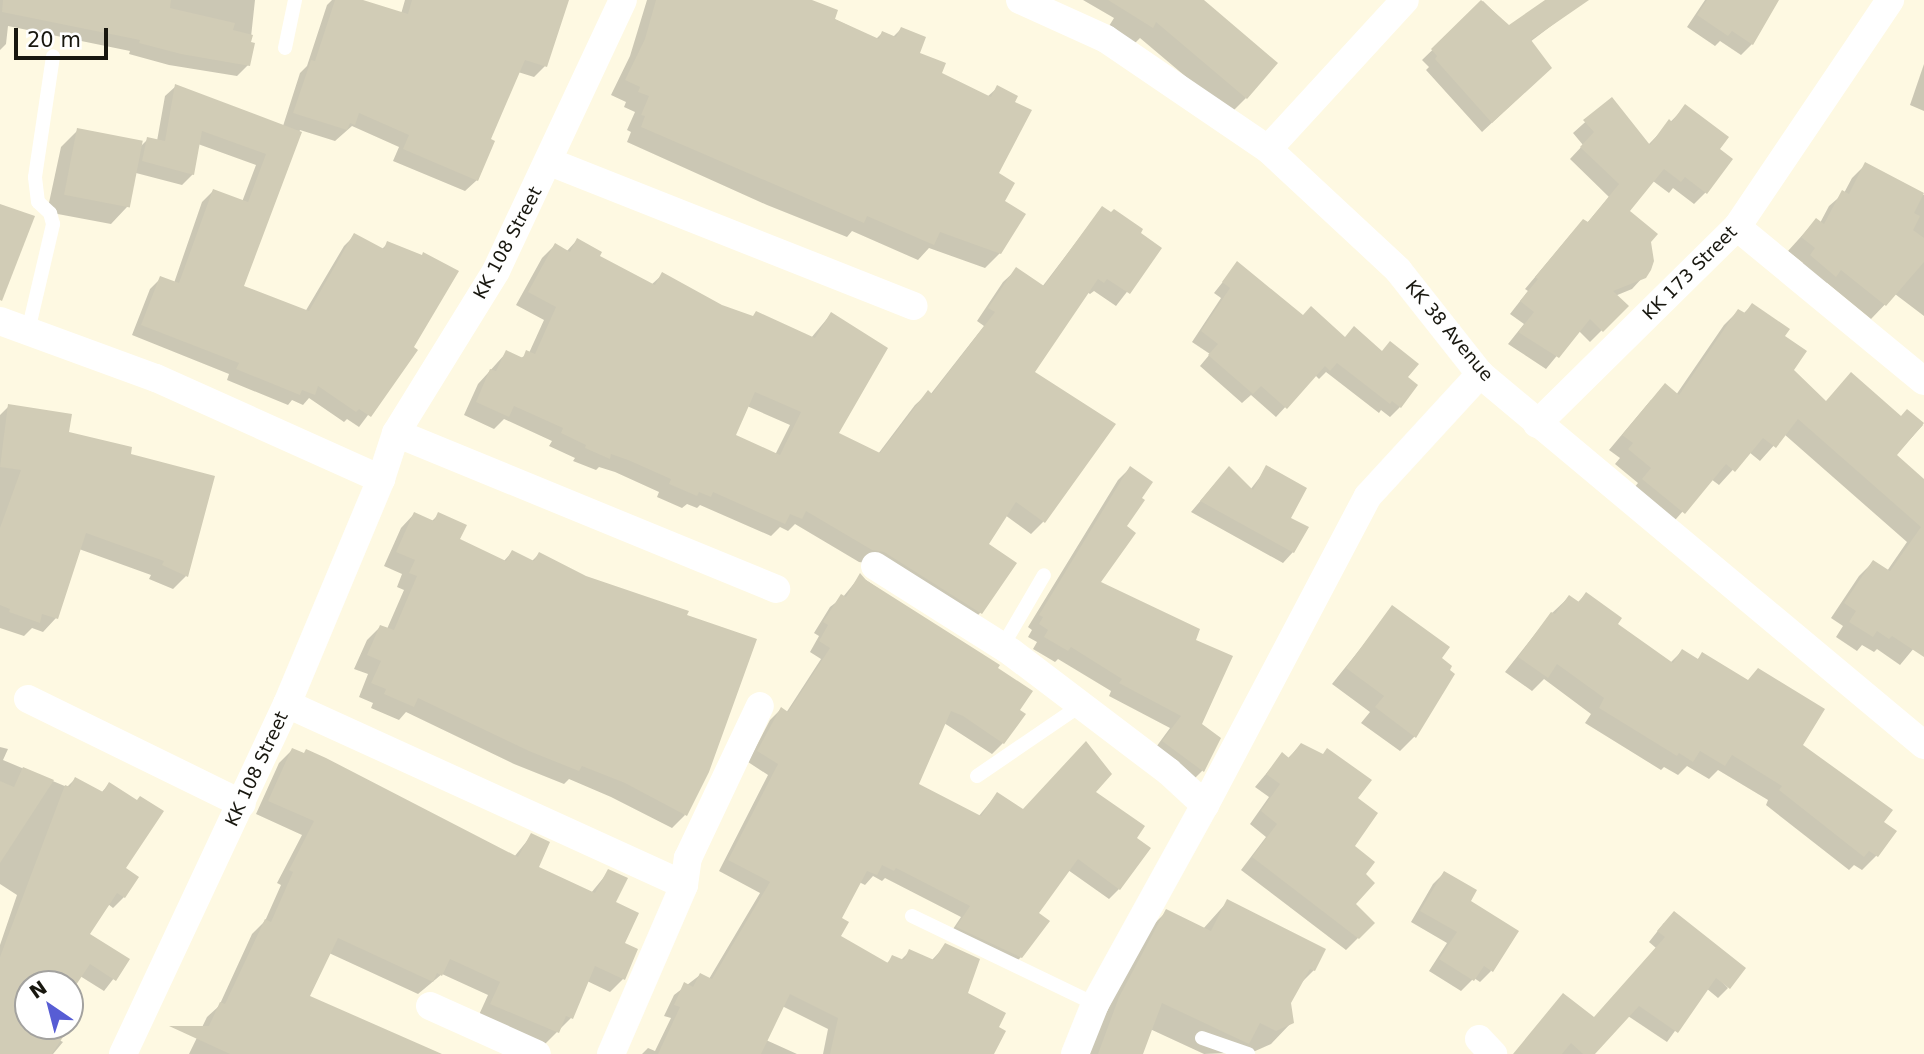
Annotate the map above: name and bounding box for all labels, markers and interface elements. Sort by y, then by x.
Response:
scale bar [18,14,112,58]
text: 20 m [27,28,81,52]
street label: KK 108 Street [469,183,547,303]
street label: KK 173 Street [1638,221,1742,325]
street label: KK 38 Avenue [1401,276,1497,386]
street label: KK 108 Street [221,708,293,830]
north arrow [14,970,84,1040]
text: N [25,976,51,1003]

